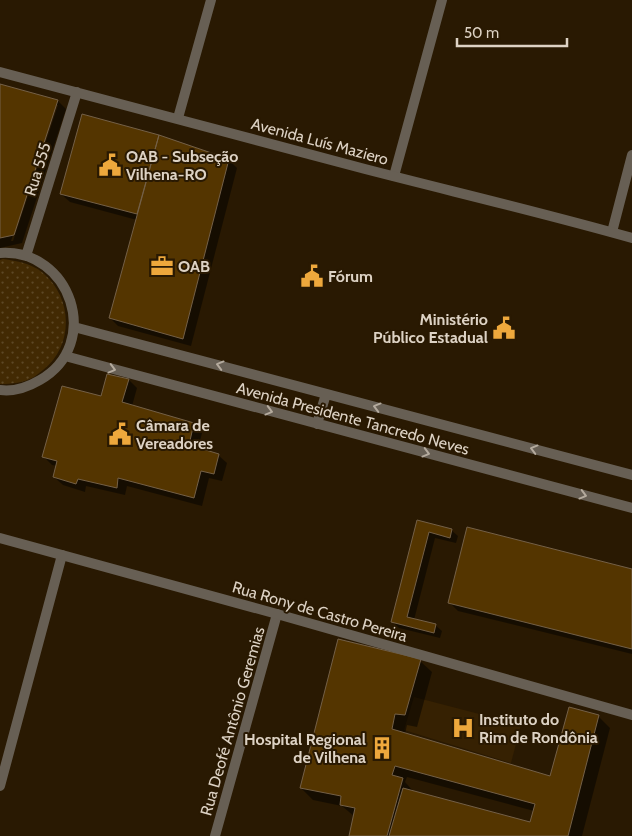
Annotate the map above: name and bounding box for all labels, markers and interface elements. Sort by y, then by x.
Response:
scale bar [457,15,567,47]
text: 50 m [464,24,499,42]
street label: Avenida Luís Maziero [249,114,391,169]
street label: Rua 555 [20,140,55,198]
place label: OAB - Subseção Vilhena-RO [126,147,238,184]
public building icon: OAB - Subseção Vilhena-RO [97,152,123,178]
office icon: OAB [149,253,175,279]
place label: OAB [178,257,210,276]
public building icon: Fórum [299,263,325,289]
place label: Fórum [328,267,373,286]
place label: Ministério Público Estadual [373,310,488,347]
public building icon: Ministério Público Estadual [491,315,517,341]
one-way arrow [217,361,225,371]
one-way arrow [108,363,117,374]
street label: Avenida Presidente Tancredo Neves [234,378,472,459]
one-way arrow [374,403,382,413]
one-way arrow [265,406,273,416]
place label: Câmara de Vereadores [136,416,213,453]
public building icon: Câmara de Vereadores [107,421,133,447]
one-way arrow [530,444,539,455]
one-way arrow [422,448,430,458]
one-way arrow [579,490,587,500]
street label: Rua Rony de Castro Pereira [230,577,410,646]
street label: Rua Deofé Antônio Geremias [196,624,269,818]
place label: Instituto do Rim de Rondônia [479,710,598,747]
hospital icon: Instituto do Rim de Rondônia [450,715,476,741]
place label: Hospital Regional de Vilhena [244,730,366,767]
building icon: Hospital Regional de Vilhena [369,735,395,761]

